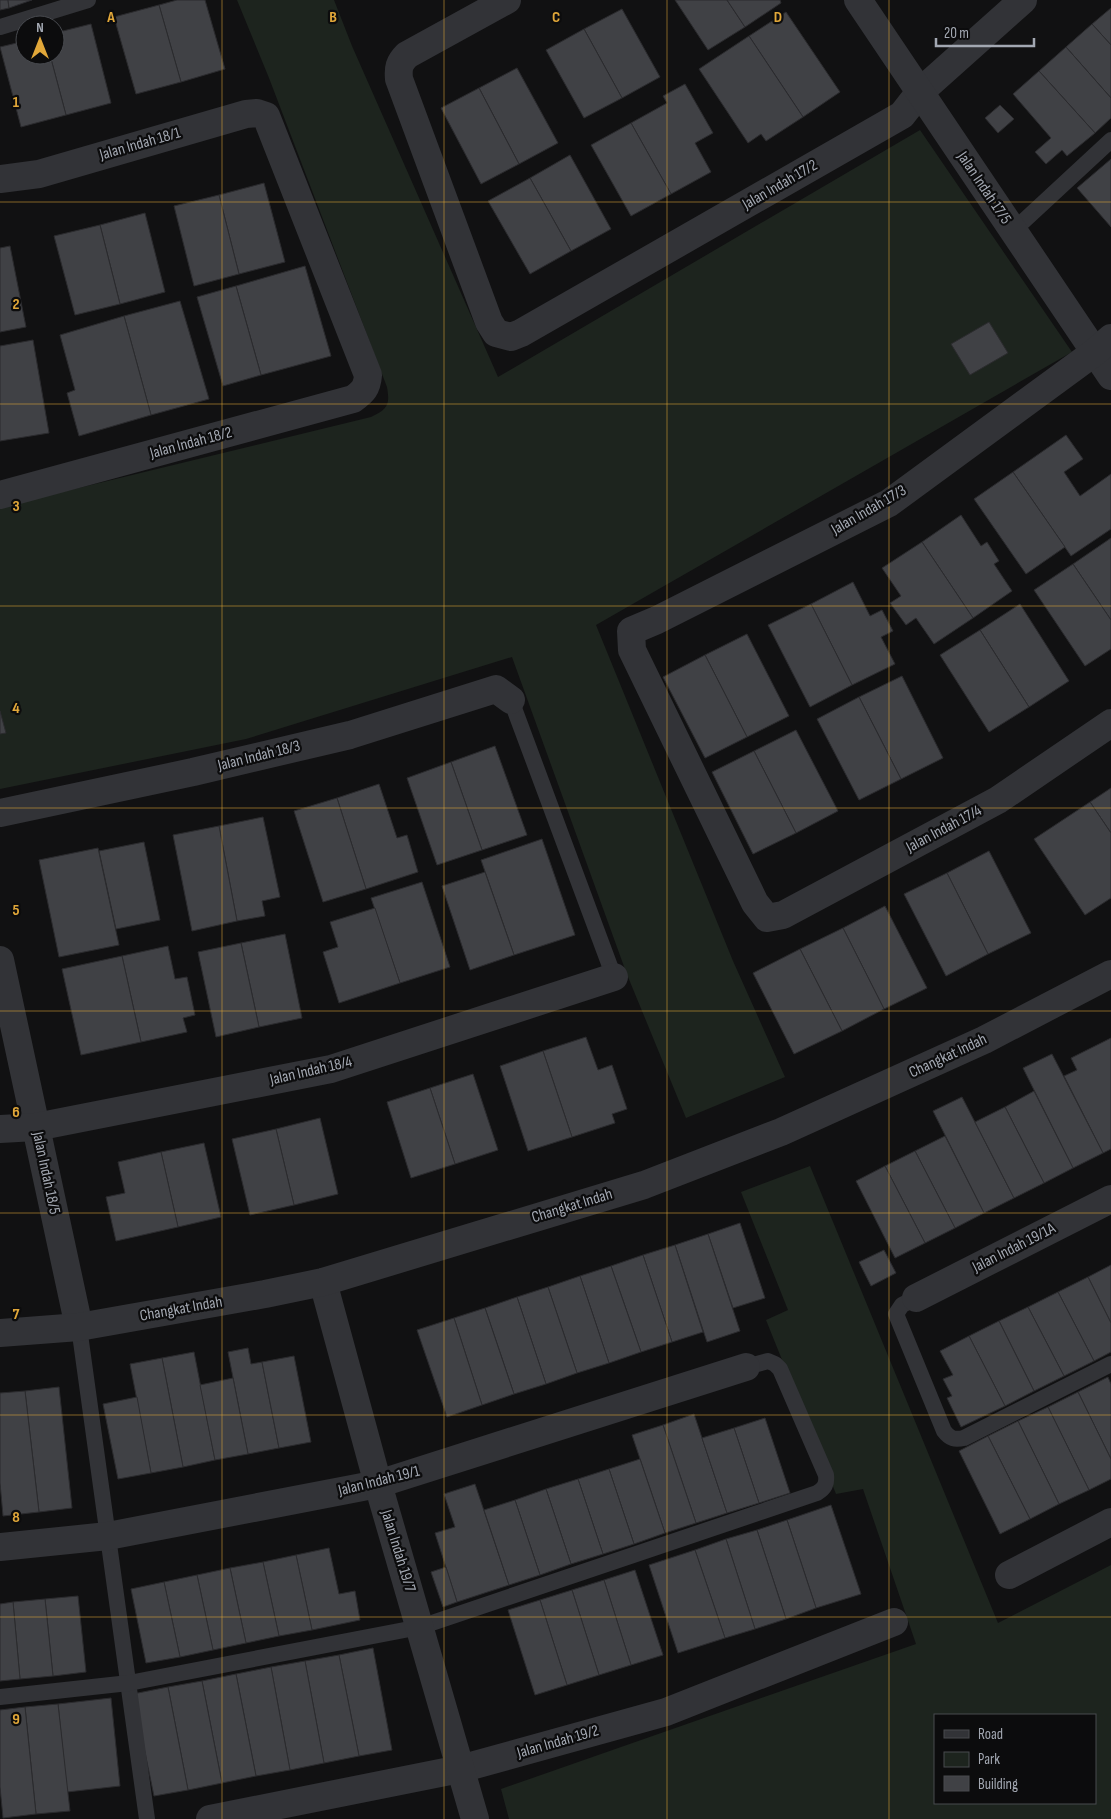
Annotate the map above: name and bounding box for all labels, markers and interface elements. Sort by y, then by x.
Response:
text: A [106,8,115,27]
text: B [329,8,337,27]
text: C [552,8,560,27]
text: D [774,8,782,27]
north arrow [15,15,65,65]
scale bar [936,15,1034,47]
text: N [36,19,44,36]
text: 20 m [944,24,969,43]
text: 1 [13,93,20,112]
street label: Jalan Indah 18/1 [96,123,183,165]
street label: Jalan Indah 17/5 [952,147,1015,228]
street label: Jalan Indah 17/2 [738,156,821,215]
text: 2 [12,295,20,314]
street label: Jalan Indah 18/2 [147,423,234,463]
street label: Jalan Indah 17/3 [827,481,910,540]
text: 3 [12,497,20,516]
text: 4 [12,699,20,718]
street label: Jalan Indah 18/3 [215,737,302,776]
street label: Jalan Indah 17/4 [902,801,985,857]
text: 5 [12,901,20,920]
street label: Changkat Indah [906,1030,990,1082]
street label: Jalan Indah 18/4 [267,1052,354,1090]
text: 6 [12,1103,20,1122]
street label: Jalan Indah 18/5 [28,1129,64,1216]
street label: Changkat Indah [529,1185,615,1227]
street label: Jalan Indah 19/1A [969,1219,1059,1277]
street label: Changkat Indah [138,1292,224,1326]
text: 7 [13,1305,20,1324]
street label: Jalan Indah 19/1 [335,1462,422,1501]
street label: Jalan Indah 19/7 [376,1507,420,1595]
text: 8 [12,1508,20,1527]
text: 9 [12,1710,20,1729]
legend [934,1714,1096,1804]
street label: Jalan Indah 19/2 [514,1721,601,1763]
text: Road [978,1725,1003,1744]
text: Park [978,1750,1000,1769]
text: Building [978,1775,1018,1794]

